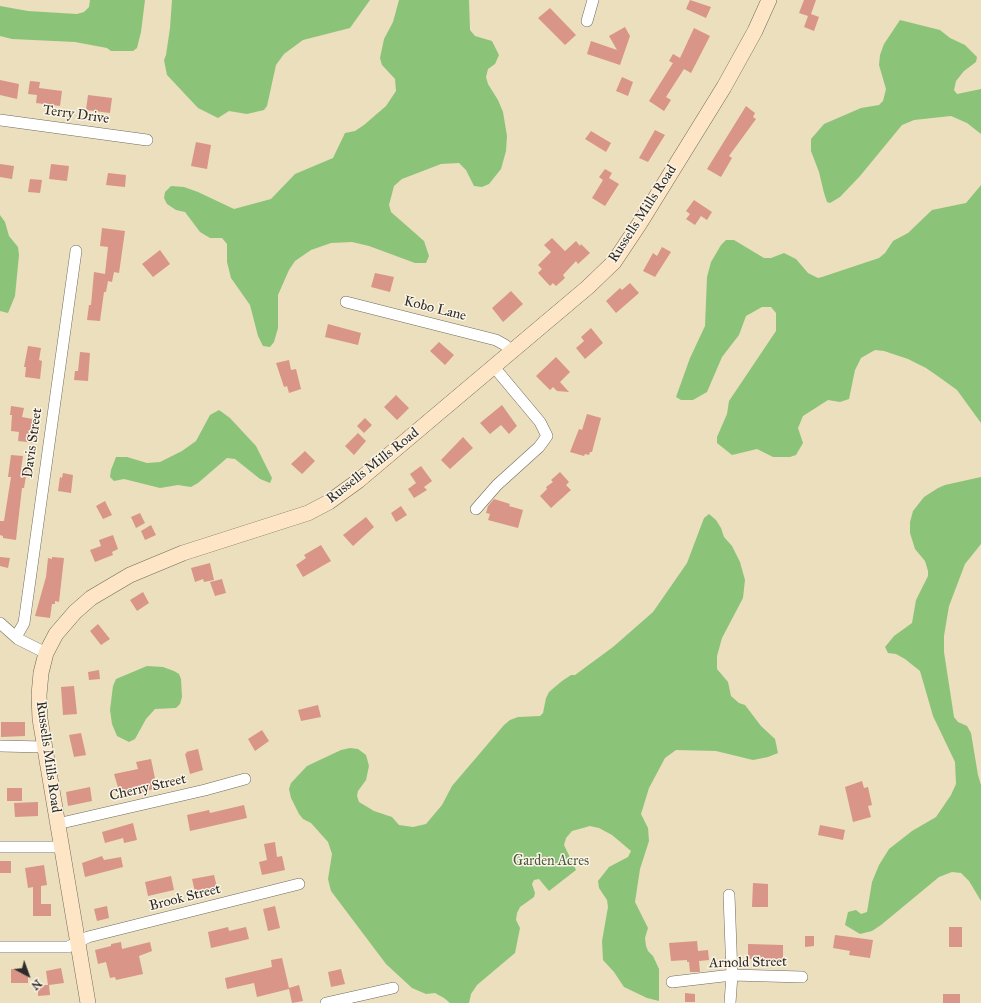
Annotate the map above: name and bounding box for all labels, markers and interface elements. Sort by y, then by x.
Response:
street label: Terry Drive [42,102,110,128]
street label: Russells Mills Road [605,162,681,266]
street label: Kobo Lane [402,293,468,325]
street label: Davis Street [20,407,46,479]
street label: Russells Mills Road [323,425,423,507]
street label: Russells Mills Road [32,700,64,814]
street label: Cherry Street [108,771,188,805]
park label: Garden Acres [513,854,589,870]
street label: Brook Street [148,881,222,915]
street label: Arnold Street [709,954,787,972]
north arrow [8,955,48,995]
text: N [28,976,44,992]

